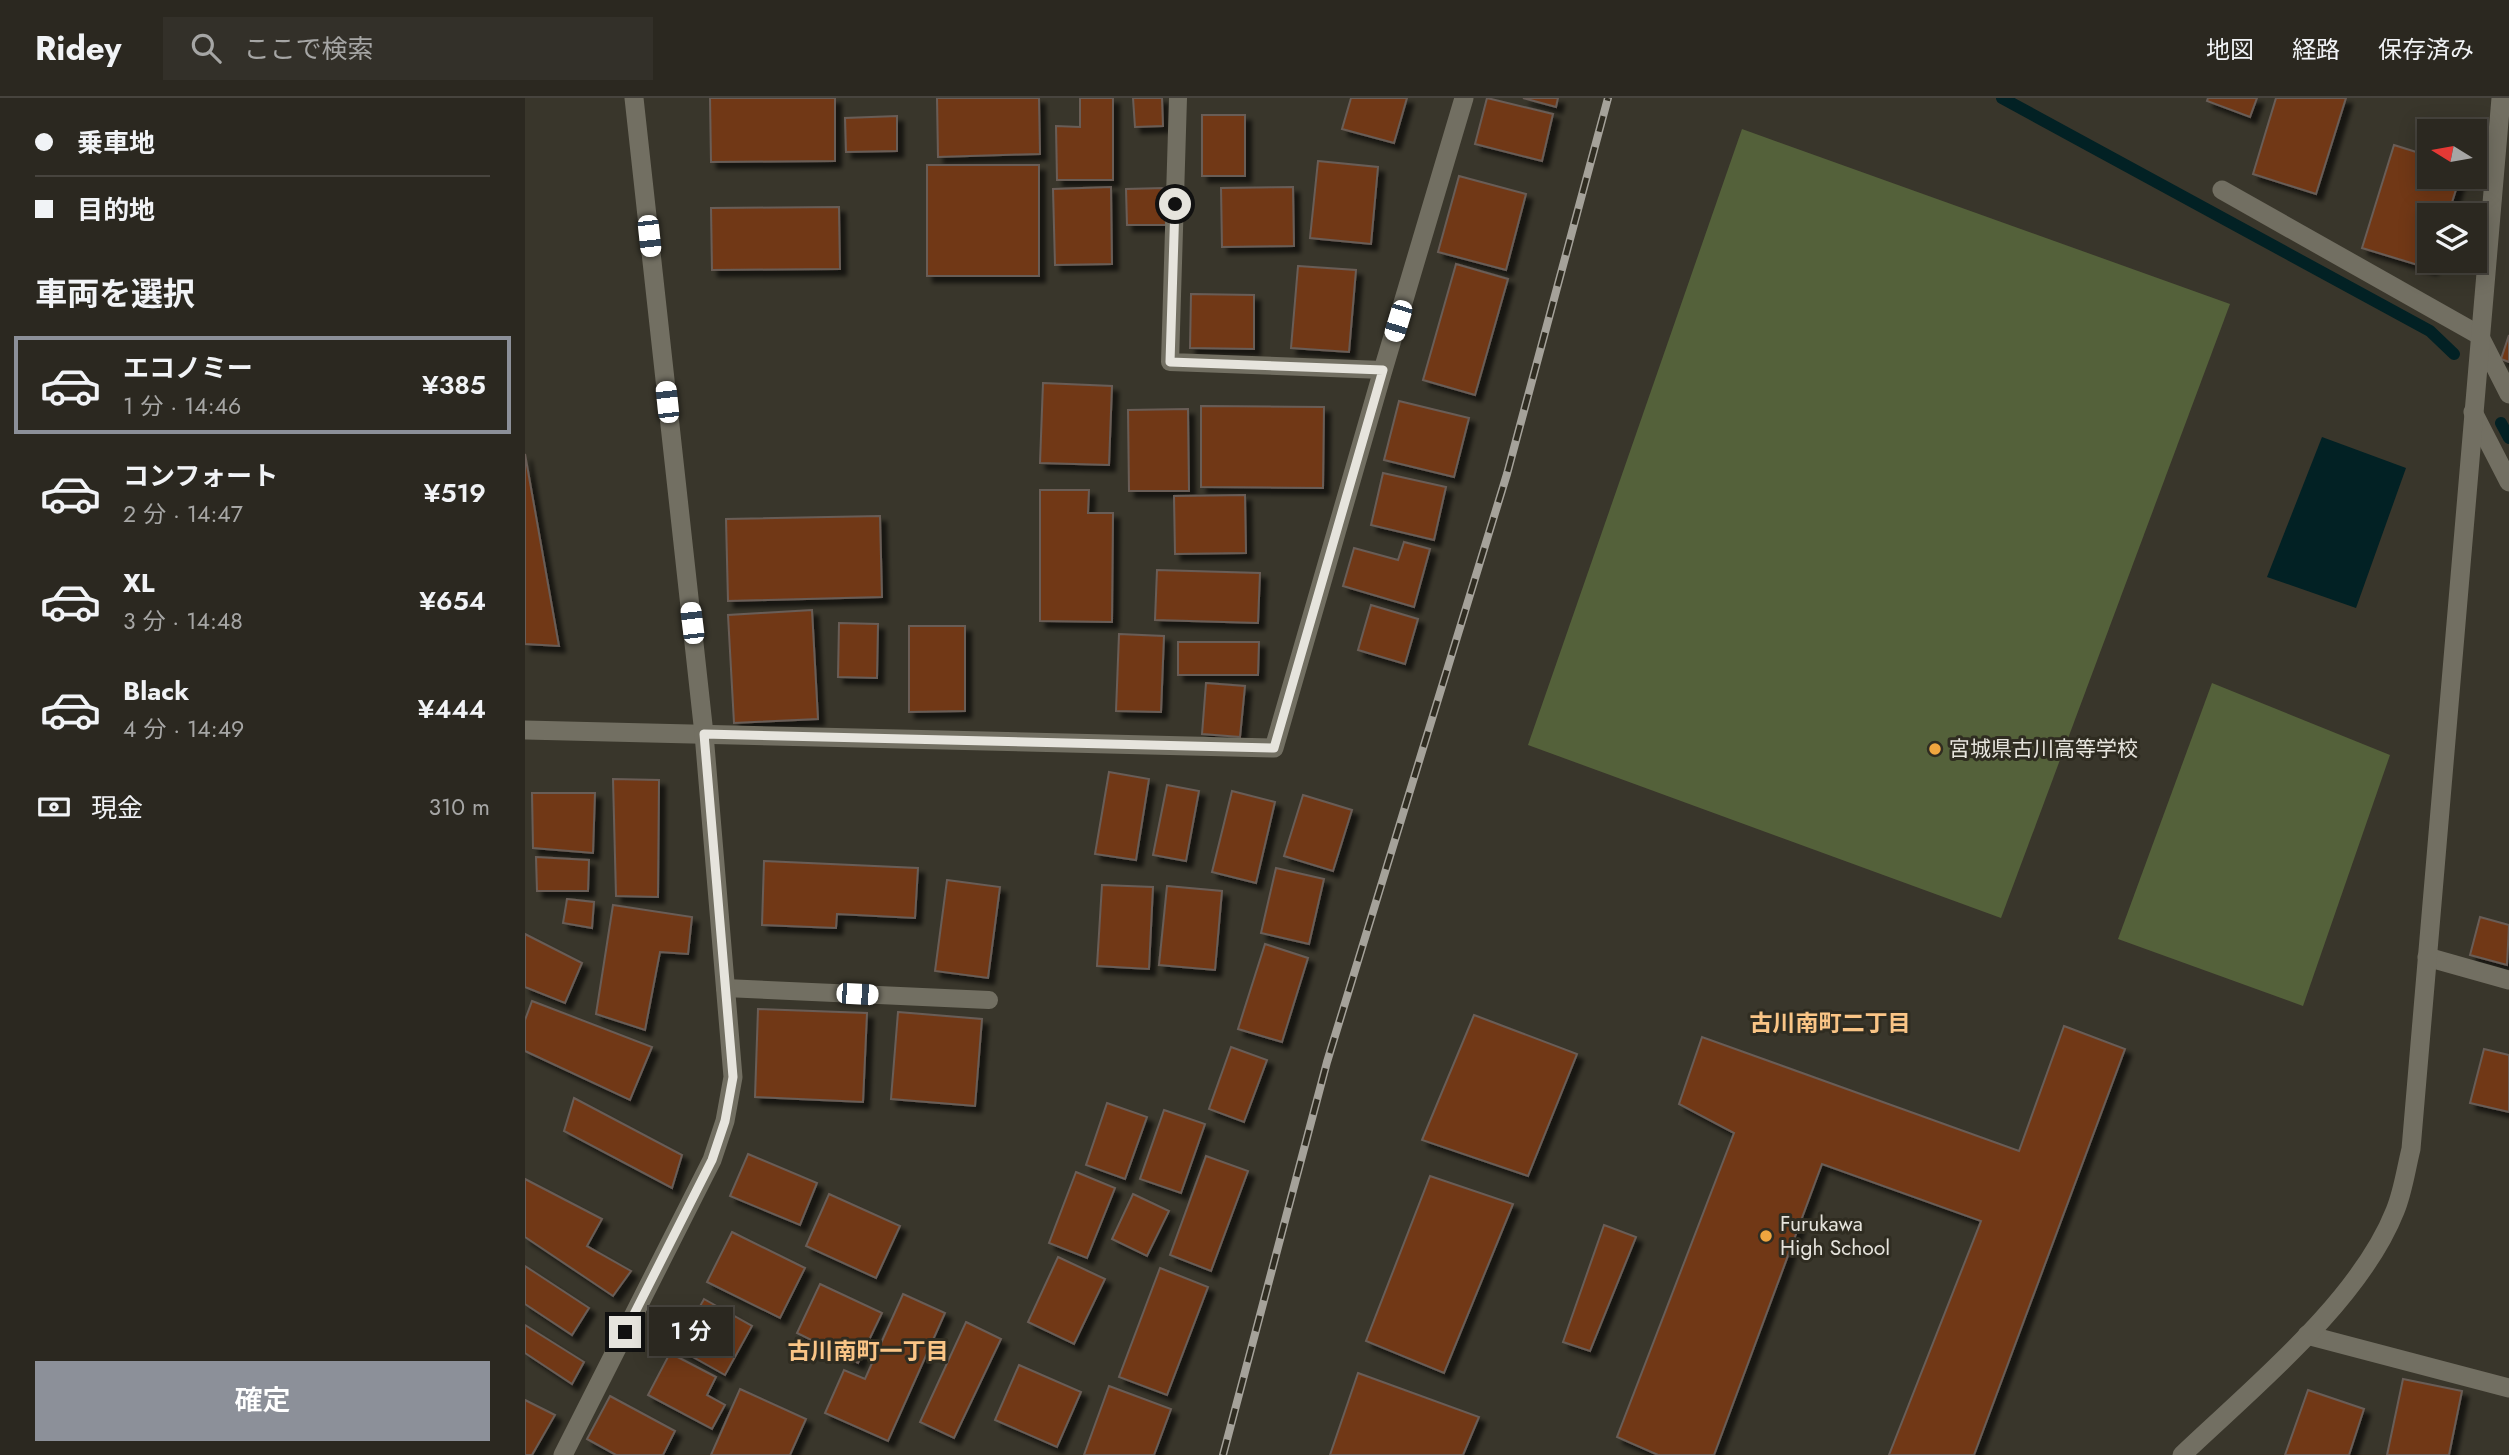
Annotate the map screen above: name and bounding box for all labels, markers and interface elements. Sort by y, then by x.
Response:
search box [163,17,653,80]
text: Ridey [35,25,121,72]
icon: search [187,29,225,67]
text: ここで検索 [243,30,373,68]
text: 地図 [2206,32,2254,67]
text: 経路 [2292,32,2340,67]
text: 保存済み [2378,32,2474,67]
north arrow [2417,119,2487,189]
map controls [2417,119,2487,273]
text: 乗車地 [77,124,155,162]
route start [1159,188,1191,220]
text: 目的地 [77,191,155,229]
button: layers [2417,203,2487,273]
car [637,214,662,258]
text: 車両を選択 [35,271,195,317]
car [1382,298,1415,344]
text: エコノミー [123,349,253,387]
icon: car [39,354,102,417]
text: ¥385 [422,366,486,404]
car [655,380,680,424]
text: 1 分 · 14:46 [123,389,241,423]
text: コンフォート [123,457,278,495]
icon: car [39,462,102,525]
text: ¥519 [424,474,486,512]
text: 2 分 · 14:47 [123,497,243,531]
text: XL [123,564,155,602]
icon: car [39,570,102,633]
text: ¥654 [419,582,486,620]
car [680,601,705,645]
text: 3 分 · 14:48 [123,604,243,638]
text: Black [123,672,189,710]
icon: car [39,678,102,741]
text: ¥444 [418,690,486,728]
text: 4 分 · 14:49 [123,712,244,746]
place label: 宮城県古川高等学校 [1949,734,2138,764]
marker: 宮城県古川高等学校 [1927,741,1943,757]
icon: cash [35,788,73,826]
text: 現金 [91,789,143,827]
text: 310 m [428,790,490,824]
car [836,982,879,1006]
district label: 古川南町二丁目 [1750,1006,1911,1040]
place label: Furukawa High School [1780,1209,1890,1263]
marker: Furukawa High School [1758,1228,1774,1244]
callout: 1 分 [649,1308,733,1356]
text: 1 分 [670,1314,712,1348]
route end [609,1316,641,1348]
district label: 古川南町一丁目 [788,1334,949,1368]
button: 確定 [35,1361,490,1441]

